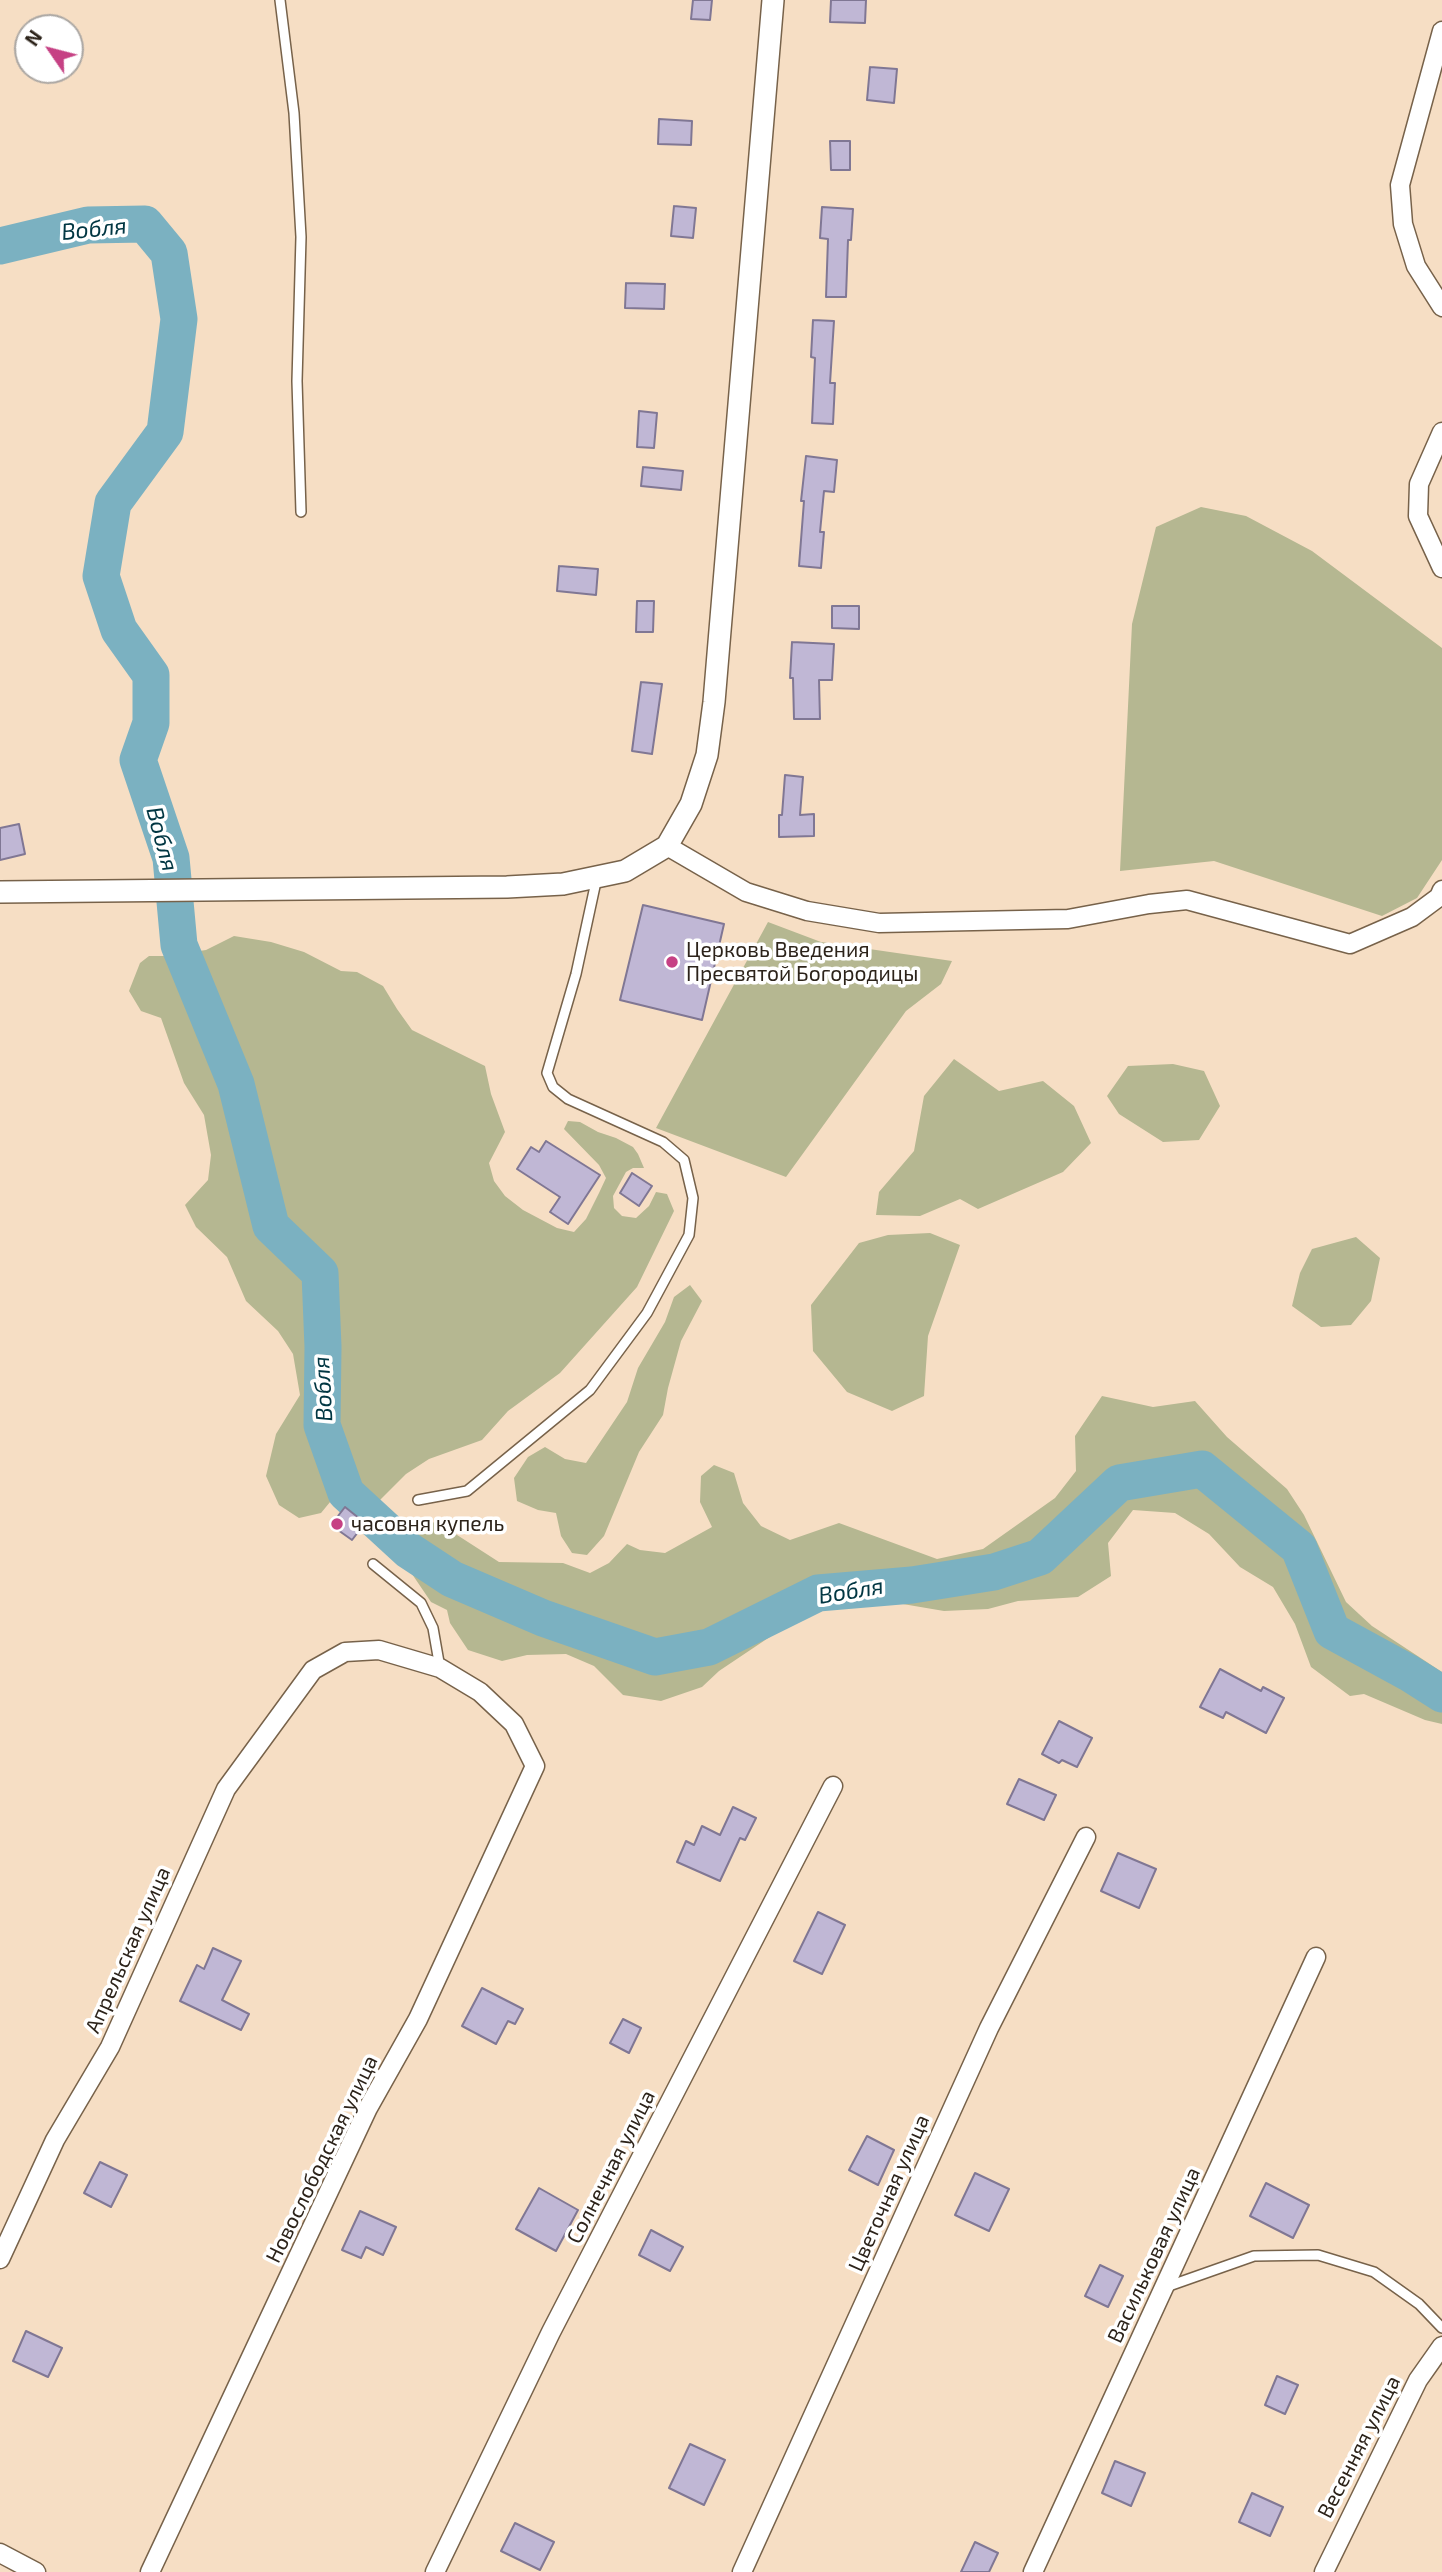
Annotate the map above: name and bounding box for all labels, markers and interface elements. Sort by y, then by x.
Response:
north arrow [14,14,84,84]
text: N [20,26,46,50]
water label: Вобля [60,212,128,246]
water label: Вобля [140,804,184,874]
place label: Церковь Введения Пресвятой Богородицы [686,937,918,987]
marker: Церковь Введения Пресвятой Богородицы [664,954,680,970]
water label: Вобля [308,1356,338,1422]
place label: часовня купель [351,1511,504,1537]
marker: часовня купель [329,1516,345,1532]
water label: Вобля [816,1572,886,1610]
street label: Апрельская улица [80,1863,176,2037]
street label: Новослободская улица [261,2051,383,2267]
street label: Солнечная улица [561,2086,661,2248]
street label: Цветочная улица [843,2111,935,2275]
street label: Васильковая улица [1102,2163,1206,2347]
street label: Весенняя улица [1312,2372,1406,2522]

